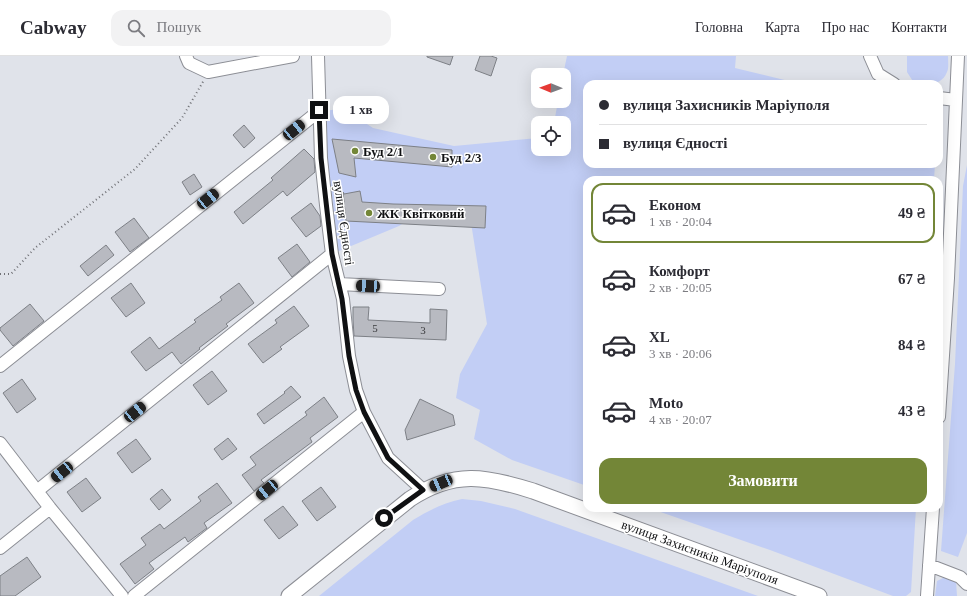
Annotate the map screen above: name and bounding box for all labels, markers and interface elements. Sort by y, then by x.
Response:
search box [111,10,391,46]
text: Cabway [20,17,87,38]
icon: search [125,17,147,39]
text: Пошук [157,19,201,35]
text: Головна [695,20,743,35]
text: Карта [765,20,800,35]
text: Про нас [822,20,869,35]
text: Контакти [891,20,947,35]
north arrow [531,68,571,108]
map controls [531,68,571,156]
callout: 1 хв [333,96,389,124]
text: вулиця Захисників Маріуполя [623,97,830,113]
route end [310,101,328,119]
text: 1 хв [349,102,373,117]
button: locate [531,116,571,156]
car [281,118,307,142]
text: вулиця Єдності [623,135,727,151]
place label: Буд 2/1 [363,144,403,159]
marker: Буд 2/1 [350,146,360,156]
place label: Буд 2/3 [441,150,482,165]
marker: Буд 2/3 [428,152,438,162]
street label: вулиця Єдності [331,180,357,267]
car [195,187,221,211]
icon: car [601,195,637,231]
text: Економ [649,197,701,213]
text: 49 ₴ [898,205,925,221]
place label: ЖК Квітковий [377,206,465,221]
marker: ЖК Квітковий [364,208,374,218]
text: 1 хв · 20:04 [649,214,712,229]
icon: car [601,261,637,297]
text: Комфорт [649,263,710,279]
text: 67 ₴ [898,271,925,287]
car [356,279,380,293]
text: 2 хв · 20:05 [649,280,712,295]
house number: 5 [372,322,378,334]
house number: 3 [420,324,426,336]
icon: car [601,327,637,363]
text: XL [649,329,670,345]
text: 84 ₴ [898,337,925,353]
text: 3 хв · 20:06 [649,346,712,361]
icon: car [601,393,637,429]
text: Moto [649,395,683,411]
car [122,400,148,424]
text: 43 ₴ [898,403,925,419]
text: 4 хв · 20:07 [649,412,712,427]
button: Замовити [599,458,927,504]
car [49,460,75,484]
car [428,473,454,493]
car [254,478,280,502]
route start [375,509,393,527]
street label: вулиця Захисників Маріуполя [620,517,780,587]

